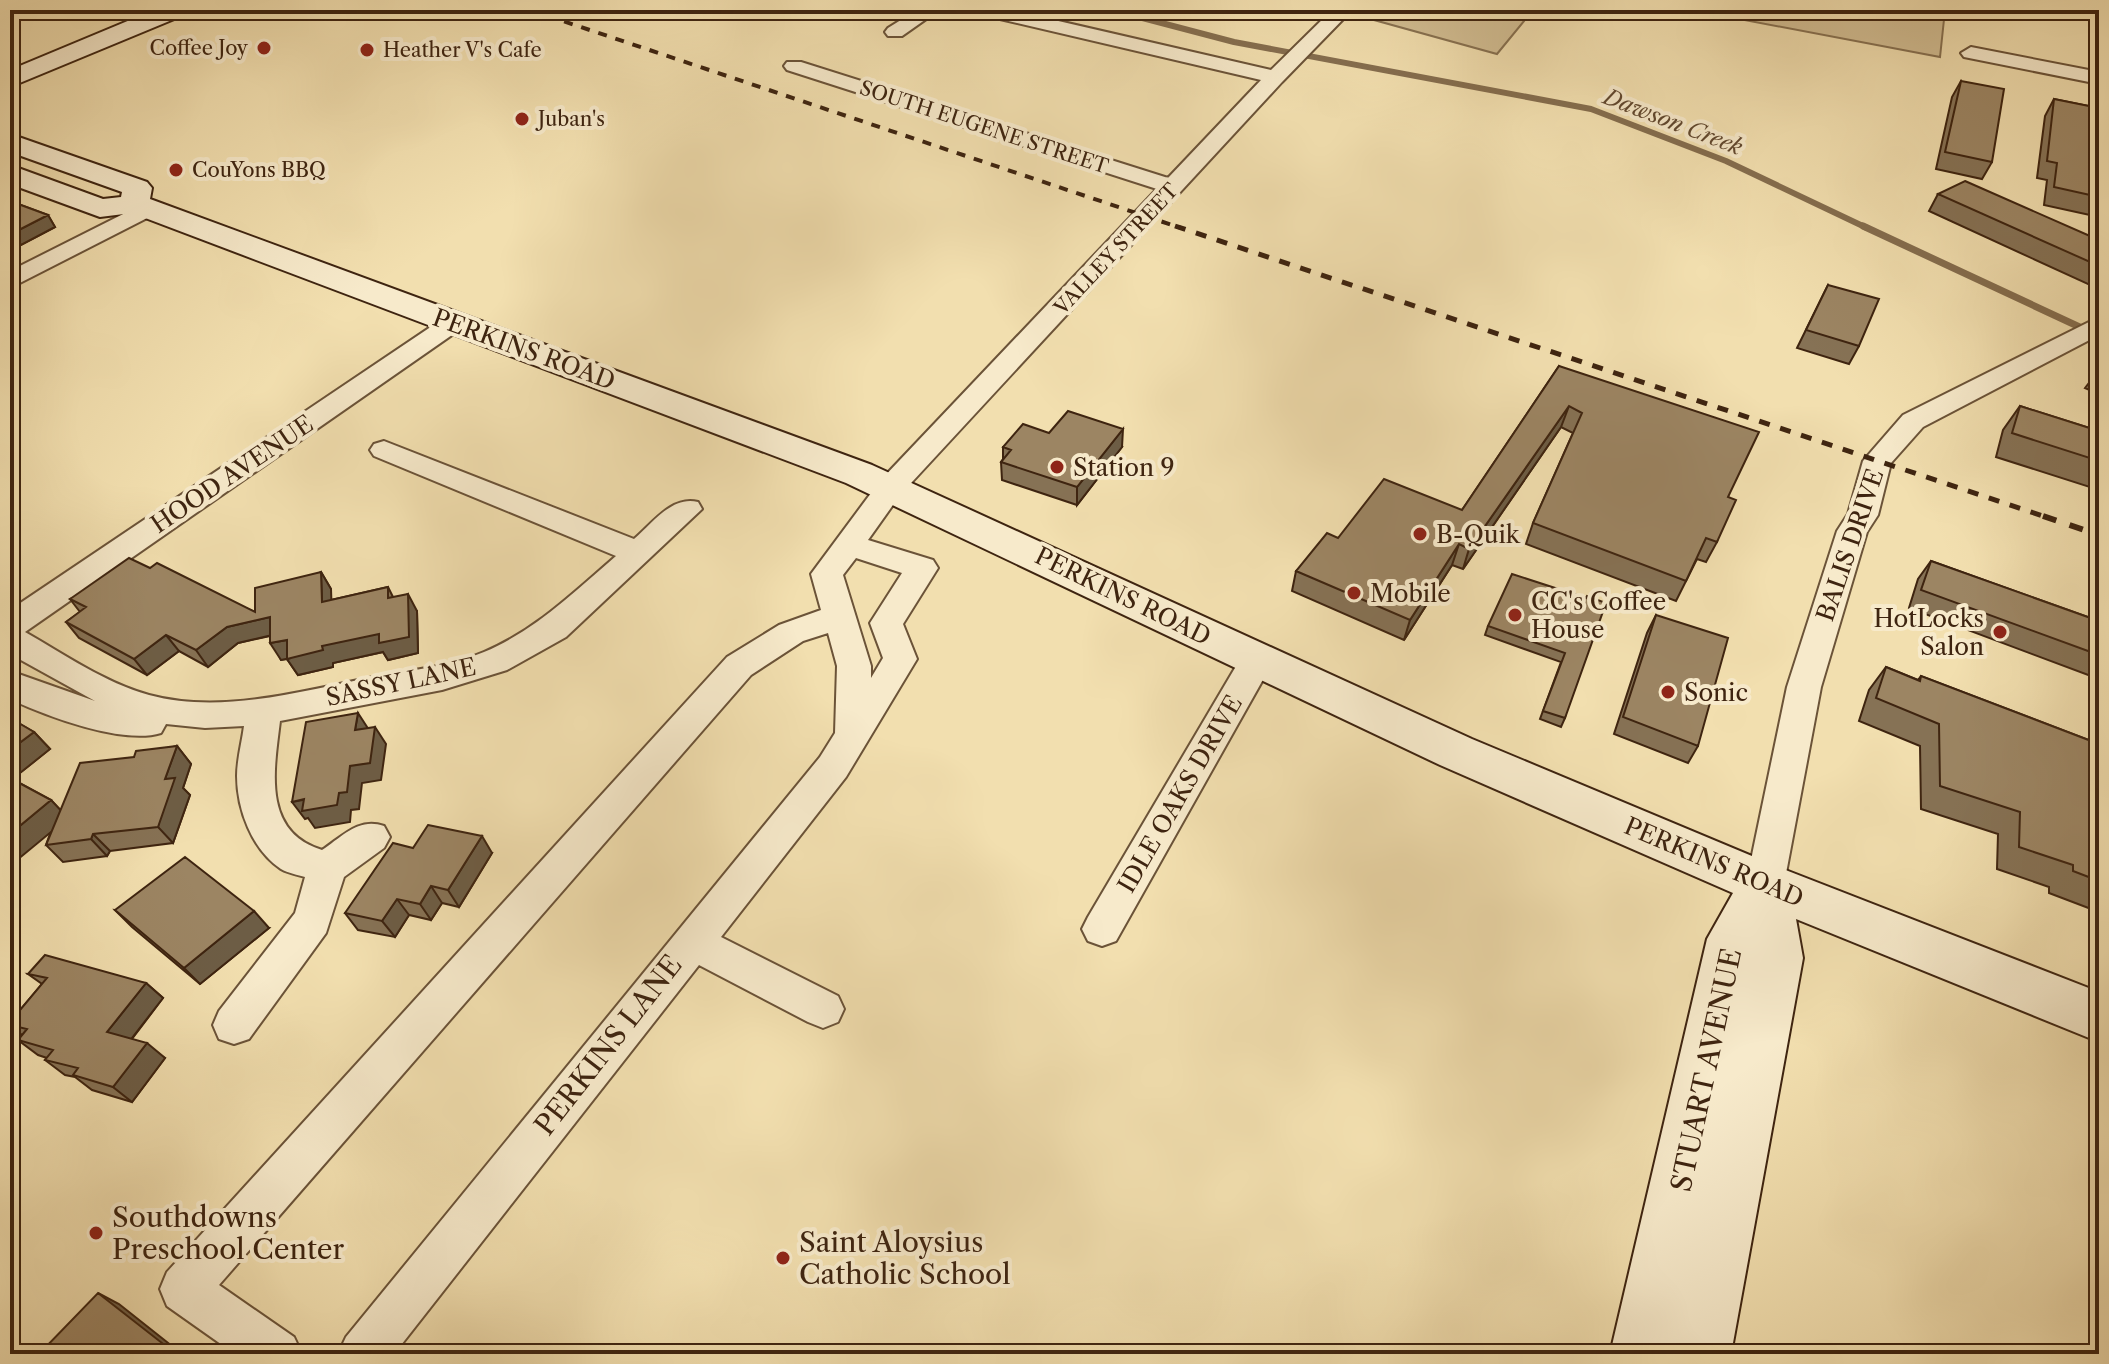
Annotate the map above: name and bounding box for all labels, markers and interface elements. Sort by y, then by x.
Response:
place label: Coffee Joy [150,36,249,60]
place label: Heather V's Cafe [383,38,542,62]
marker: Coffee Joy [255,39,273,57]
marker: Heather V's Cafe [358,41,376,59]
street label: SOUTH EUGENE STREET [857,75,1111,179]
water label: Dawson Creek [1598,82,1747,161]
place label: Juban's [535,107,605,131]
marker: Juban's [513,110,531,128]
place label: CouYons BBQ [192,158,326,182]
marker: CouYons BBQ [167,161,185,179]
street label: VALLEY STREET [1048,178,1183,320]
street label: PERKINS ROAD [429,303,619,395]
street label: HOOD AVENUE [145,409,319,539]
place label: Station 9 [1073,453,1175,482]
marker: Station 9 [1048,458,1066,476]
street label: BALIS DRIVE [1810,465,1890,625]
place label: B-Quik [1436,520,1521,549]
marker: B-Quik [1411,525,1429,543]
street label: PERKINS ROAD [1030,541,1216,651]
place label: Mobile [1370,579,1451,608]
marker: Mobile [1345,584,1363,602]
place label: CC's Coffee House [1531,587,1666,644]
place label: HotLocks Salon [1873,604,1984,661]
marker: CC's Coffee House [1506,606,1524,624]
marker: HotLocks Salon [1991,623,2009,641]
street label: SASSY LANE [323,652,479,712]
place label: Sonic [1684,678,1748,707]
marker: Sonic [1659,683,1677,701]
street label: IDLE OAKS DRIVE [1112,690,1248,898]
street label: PERKINS ROAD [1620,811,1808,913]
street label: STUART AVENUE [1664,945,1748,1195]
street label: PERKINS LANE [527,948,689,1142]
place label: Southdowns Preschool Center [112,1200,344,1266]
marker: Southdowns Preschool Center [87,1224,105,1242]
place label: Saint Aloysius Catholic School [799,1225,1011,1291]
marker: Saint Aloysius Catholic School [774,1249,792,1267]

